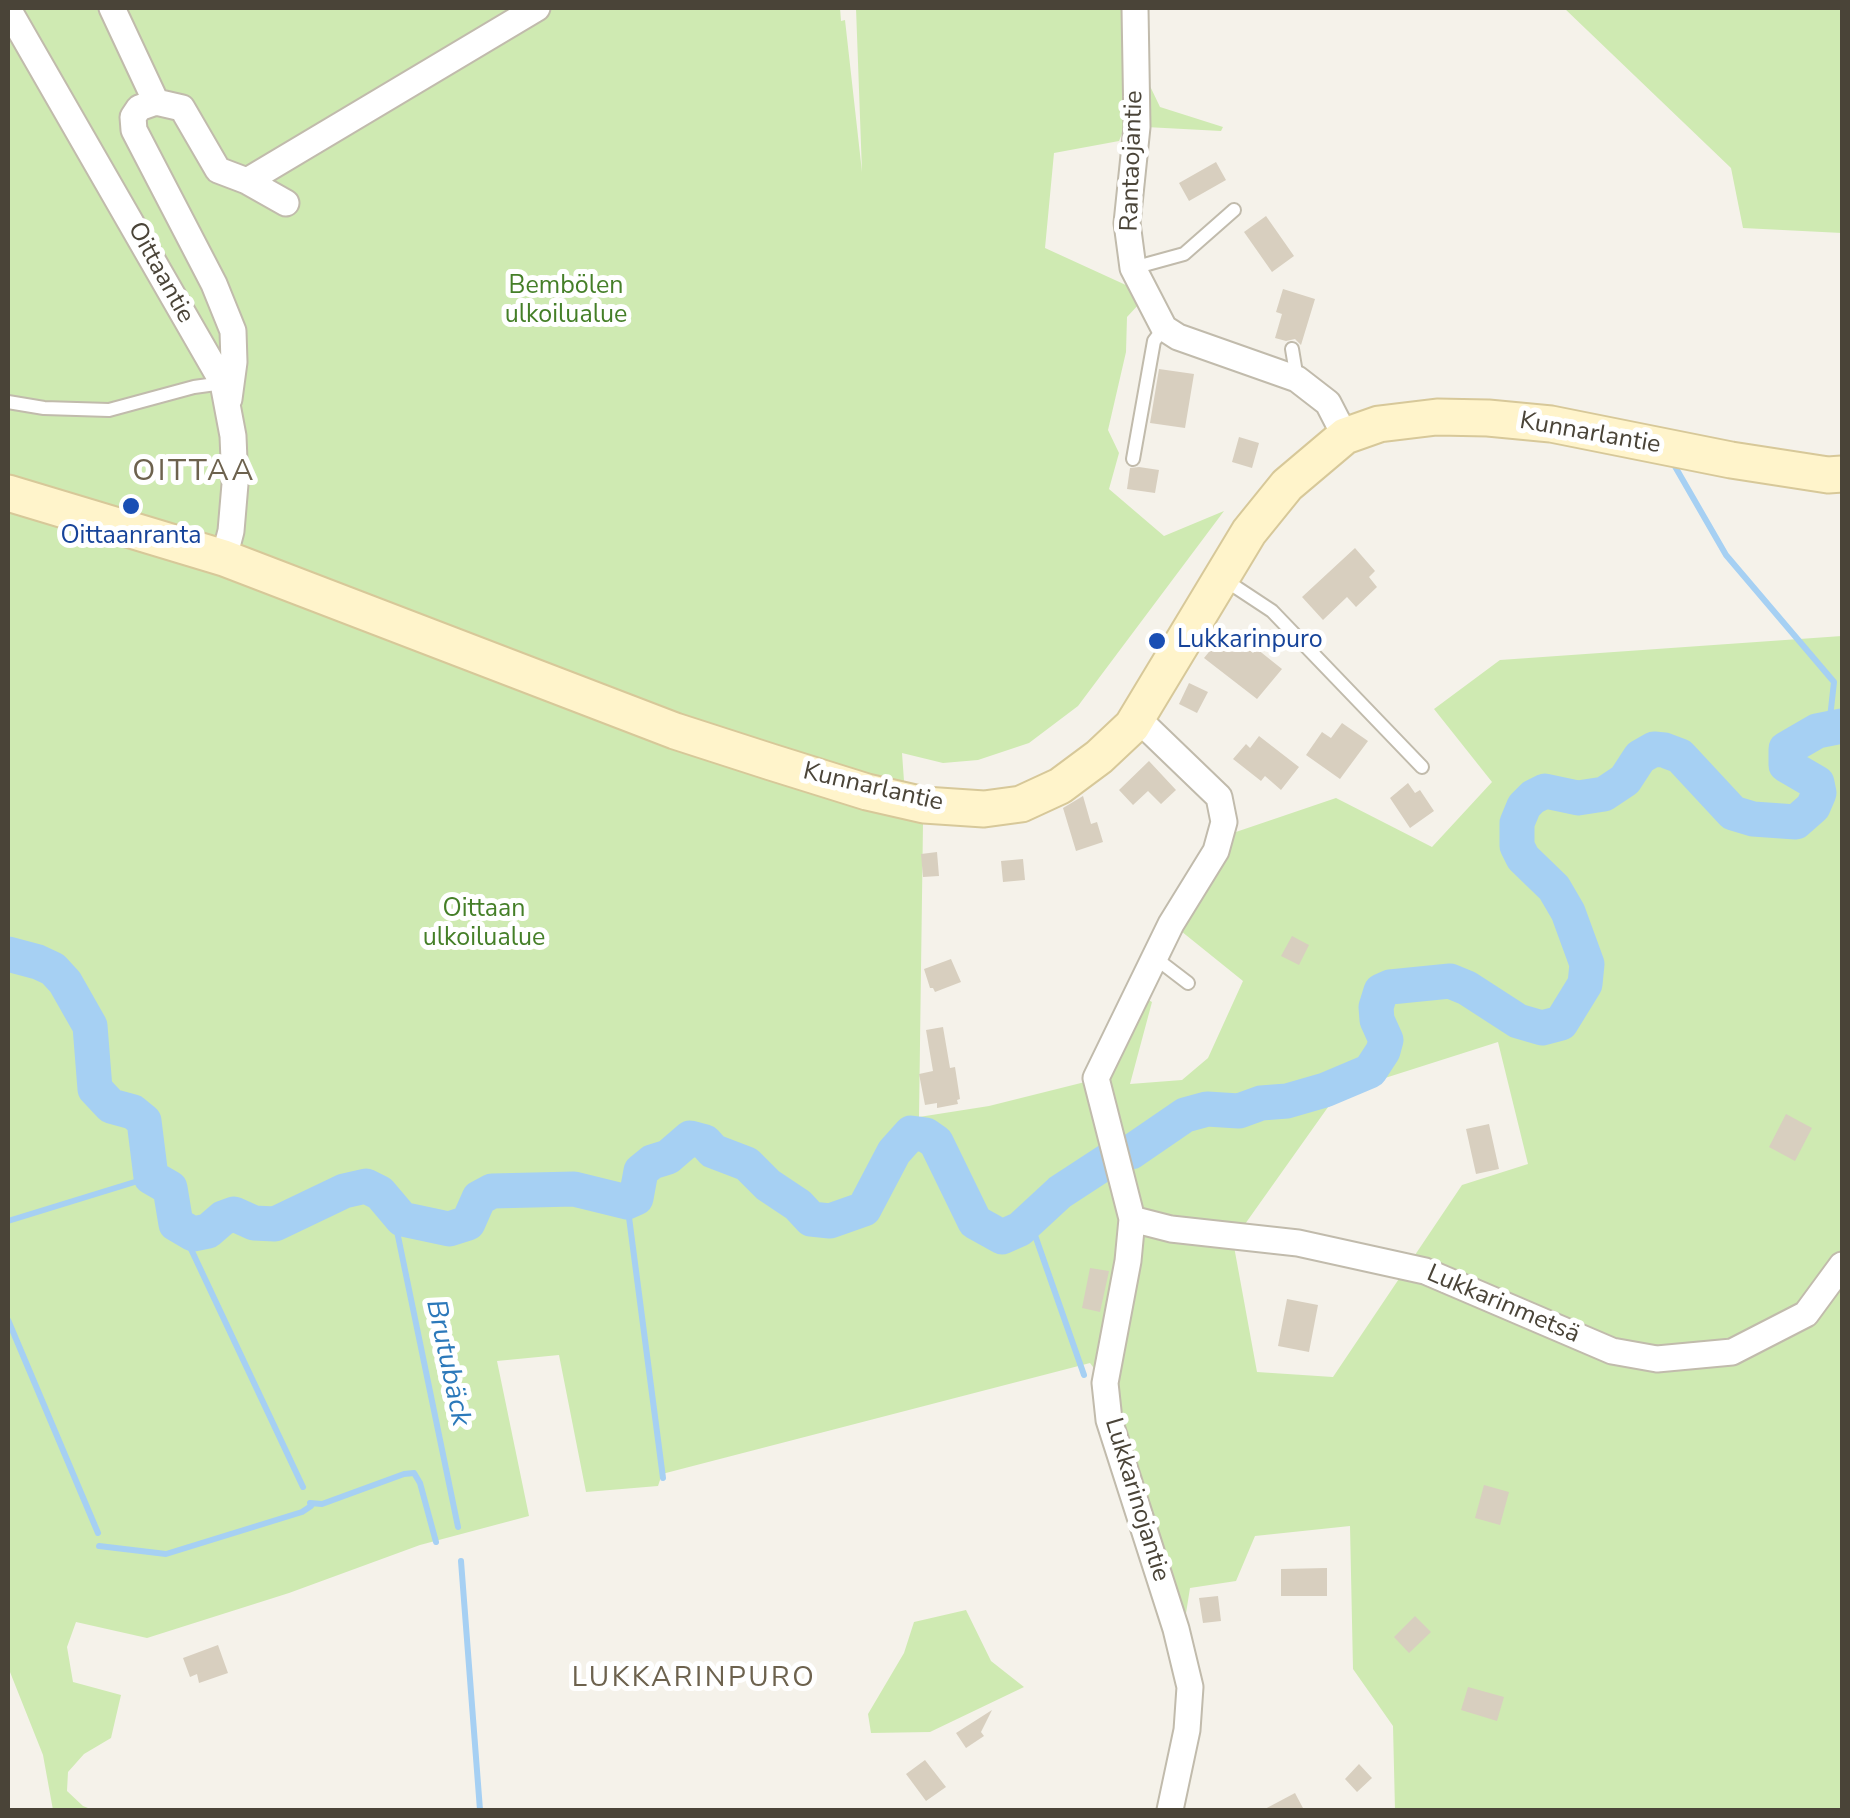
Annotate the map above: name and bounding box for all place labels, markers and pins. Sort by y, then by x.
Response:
marker: Oittaanranta [120,495,142,517]
place label: Oittaanranta [60,522,202,552]
place label: Lukkarinpuro [1177,626,1323,656]
marker: Lukkarinpuro [1146,630,1168,652]

